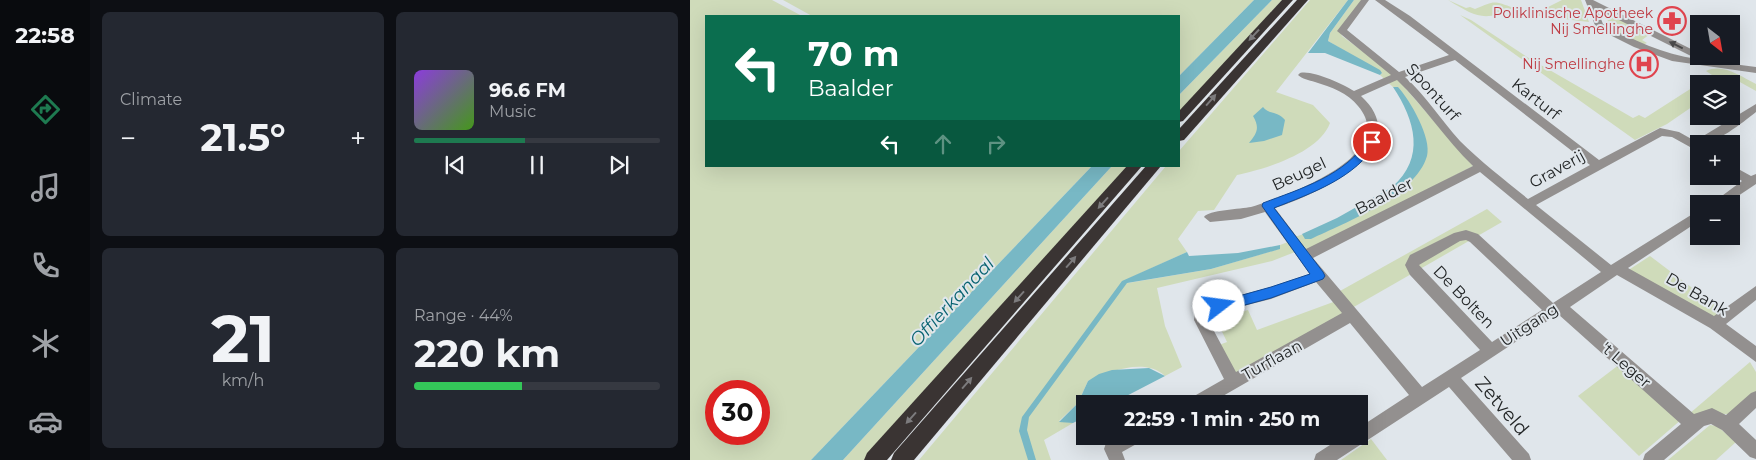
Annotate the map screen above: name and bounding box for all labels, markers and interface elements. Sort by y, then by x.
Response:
place label: Poliklinische Apotheek Nij Smellinghe [1493,4,1654,38]
pharmacy icon: Poliklinische Apotheek Nij Smellinghe [1657,6,1687,36]
north arrow [1690,15,1740,65]
map controls [1690,15,1740,245]
text: 22:58 [15,22,75,49]
one-way arrow [1248,28,1260,40]
text: 70 m [808,32,899,75]
icon: left [725,35,790,100]
one-way arrow [1668,41,1683,49]
hospital icon: Nij Smellinghe [1629,49,1659,79]
place label: Nij Smellinghe [1522,55,1625,73]
street label: Sponturf [1402,59,1464,125]
street label: Karturf [1508,74,1564,124]
text: Baalder [808,75,894,102]
button: layers [1690,75,1740,125]
text: 96.6 FM [489,79,566,102]
text: Climate [120,90,182,109]
icon: directions [28,92,63,127]
one-way arrow [1205,94,1216,107]
text: Music [489,102,536,121]
text: 21.5° [200,114,286,161]
text: − [120,121,136,155]
text: + [350,121,366,155]
pin [1351,121,1393,163]
icon: arrive [1358,128,1386,156]
icon: left [876,130,904,158]
icon: ahead [929,130,957,158]
icon: right [982,130,1010,158]
button: + [1690,135,1740,185]
street label: Graverij [1526,146,1588,192]
icon: previous [441,151,469,179]
icon: pause [523,151,551,179]
icon: next [605,151,633,179]
street label: Beugel [1269,153,1329,195]
icon: music [28,170,63,205]
street label: Baalder [1352,173,1416,219]
button: − [1690,195,1740,245]
one-way arrow [1097,196,1108,209]
icon: phone [28,248,63,283]
water label: Offierkanaal [905,253,999,351]
one-way arrow [1065,256,1076,268]
street label: De Bolten [1429,262,1499,332]
street label: De Bank [1662,269,1732,320]
position arrow [1192,279,1244,331]
one-way arrow [1013,290,1025,302]
text: 21 [211,299,275,378]
street label: Uitgang [1496,299,1562,351]
text: Range · 44% [414,306,513,325]
icon: climate [28,326,63,361]
text: 220 km [414,330,560,377]
street label: Turflaan [1239,336,1305,384]
street label: 't Leger [1597,338,1655,392]
text: km/h [222,371,264,390]
street label: Zetveld [1470,372,1534,440]
one-way arrow [961,377,972,390]
speed limit sign: 30 [705,380,770,445]
icon: car [28,404,63,439]
text: 22:59 · 1 min · 250 m [1124,408,1320,431]
one-way arrow [905,411,917,423]

